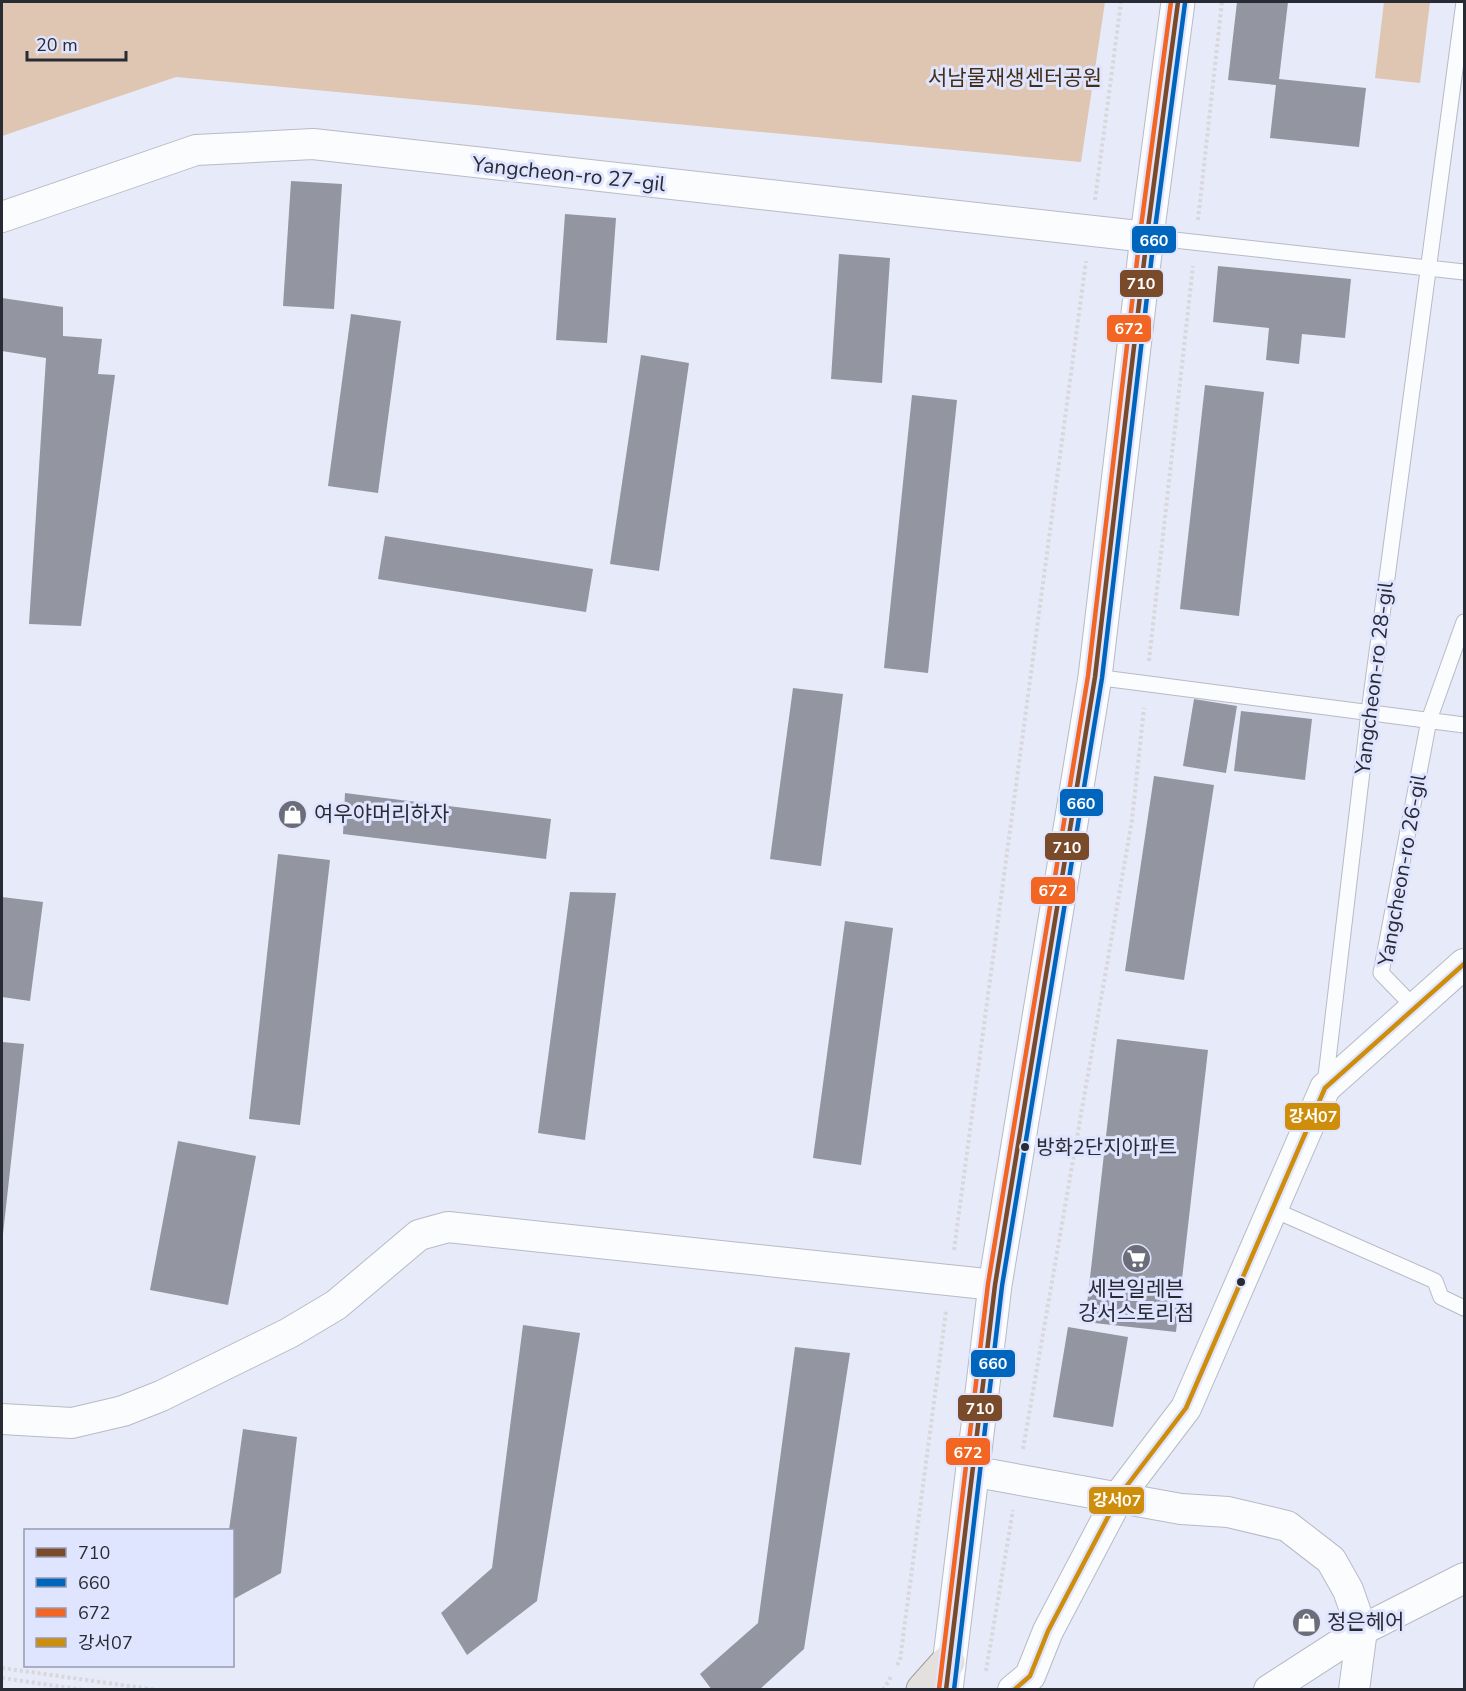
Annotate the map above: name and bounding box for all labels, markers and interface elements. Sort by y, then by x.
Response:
scale bar [27,24,126,62]
text: 20 m [36,33,78,57]
park label: 서남물재생센터공원 [928,64,1102,92]
street label: Yangcheon-ro 27-gil [470,150,668,198]
line badge: 660 [1131,225,1177,254]
text: 660 [1140,230,1168,252]
line badge: 710 [1119,269,1164,298]
text: 710 [1127,273,1155,295]
line badge: 672 [1106,314,1152,343]
text: 672 [1115,318,1143,340]
street label: Yangcheon-ro 28-gil [1348,579,1400,777]
street label: Yangcheon-ro 26-gil [1371,771,1433,969]
line badge: 660 [1059,788,1104,817]
text: 660 [1067,793,1095,815]
shop icon: 여우야머리하자 [277,798,309,830]
place label: 여우야머리하자 [314,800,449,828]
line badge: 710 [1044,832,1090,861]
text: 710 [1053,837,1081,859]
line badge: 672 [1030,876,1076,905]
text: 672 [1039,880,1067,902]
line badge: 강서07 [1284,1102,1341,1131]
text: 강서07 [1289,1106,1337,1128]
place label: 방화2단지아파트 [1036,1134,1177,1161]
marker: 방화2단지아파트 [1019,1141,1031,1153]
supermarket icon: 세븐일레븐 강서스토리점 [1120,1242,1152,1274]
place label: 세븐일레븐 강서스토리점 [1078,1275,1194,1327]
unlabelled marker [1235,1276,1247,1288]
line badge: 660 [970,1349,1016,1378]
text: 660 [979,1353,1007,1375]
line badge: 710 [957,1394,1003,1422]
text: 710 [966,1398,994,1420]
line badge: 672 [945,1437,991,1466]
text: 672 [954,1442,982,1464]
line badge: 강서07 [1088,1486,1145,1515]
text: 강서07 [1093,1490,1141,1512]
legend [24,1529,234,1667]
text: 710 [78,1541,110,1565]
text: 660 [78,1571,110,1595]
text: 672 [78,1601,110,1625]
shop icon: 정은헤어 [1290,1606,1322,1638]
place label: 정은헤어 [1327,1608,1404,1636]
text: 강서07 [78,1631,133,1655]

